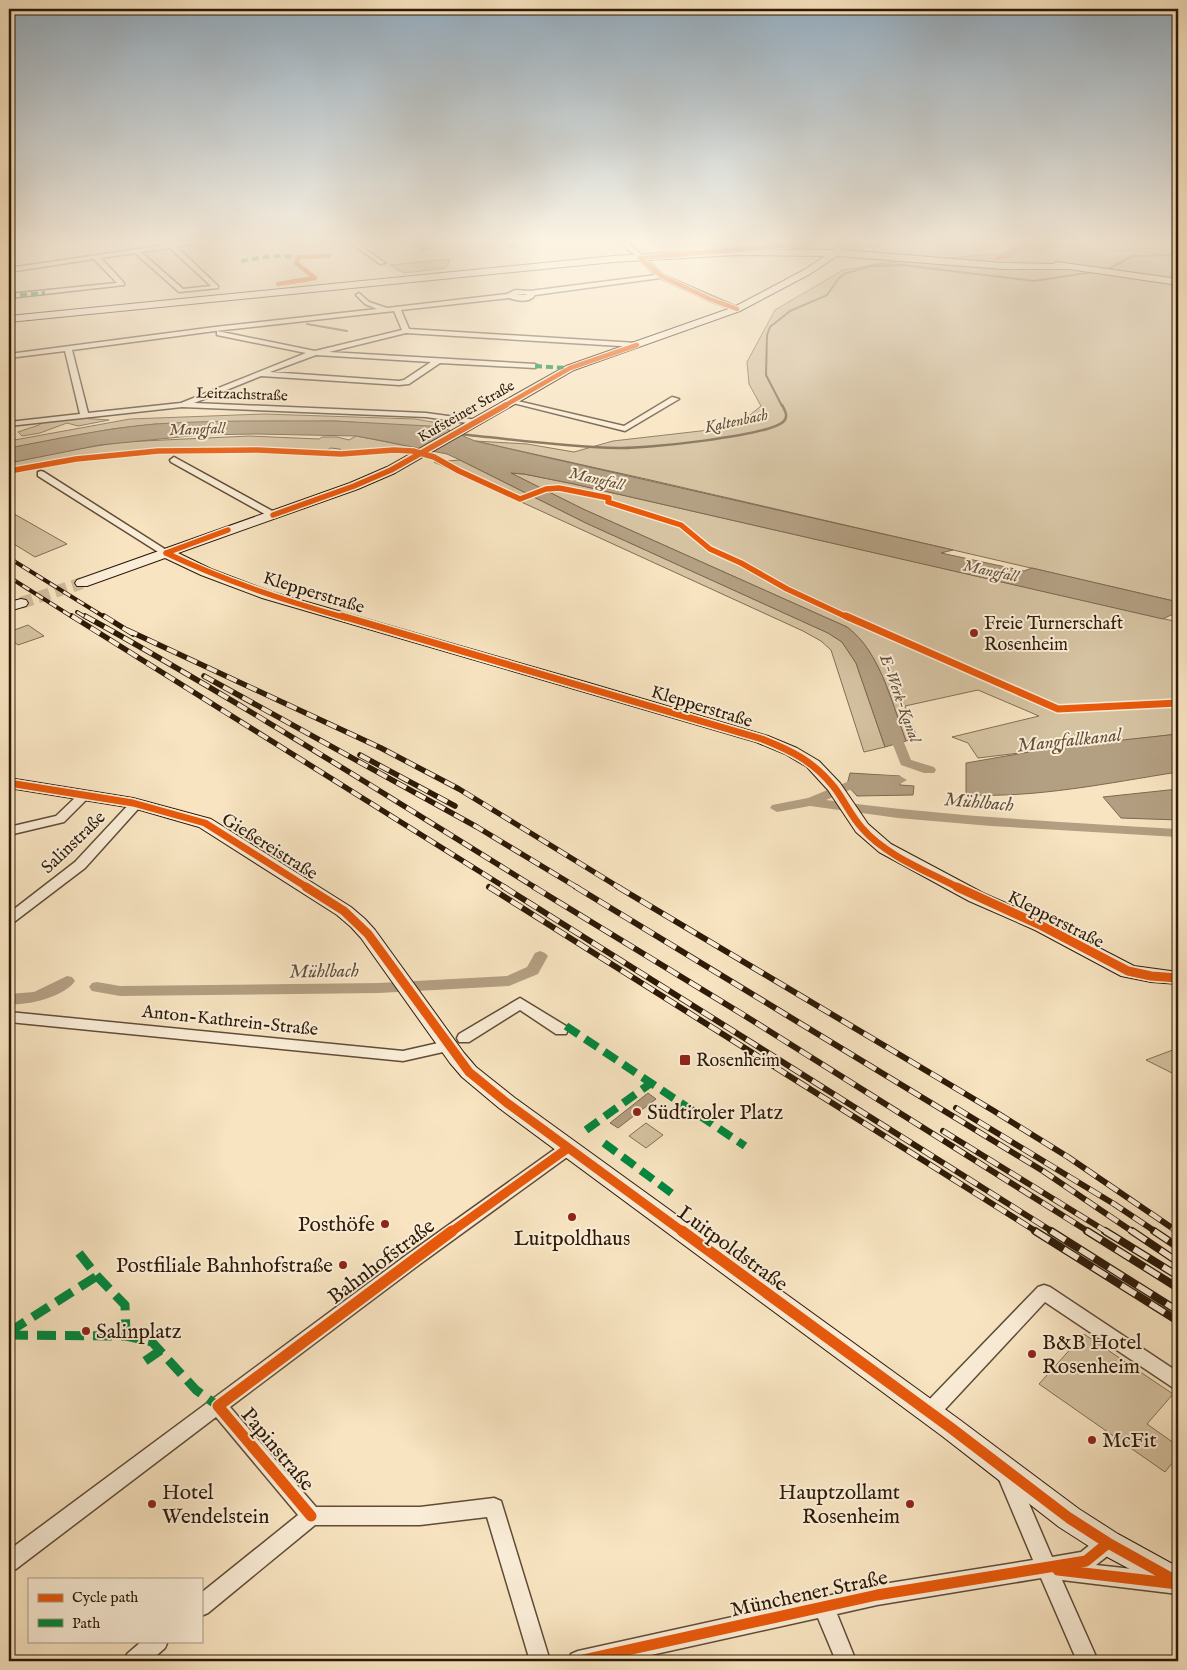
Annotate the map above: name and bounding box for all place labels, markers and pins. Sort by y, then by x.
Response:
place label: Freie Turnerschaft Rosenheim [984,613,1123,657]
marker: Freie Turnerschaft Rosenheim [968,627,980,639]
place label: Rosenheim [696,1050,780,1073]
marker: Rosenheim [678,1053,692,1067]
place label: Südtiroler Platz [647,1100,783,1127]
marker: Südtiroler Platz [631,1106,643,1118]
marker: Luitpoldhaus [566,1211,578,1223]
place label: Posthöfe [298,1212,375,1239]
marker: Posthöfe [379,1218,391,1230]
place label: Luitpoldhaus [514,1226,630,1253]
place label: Postfiliale Bahnhofstraße [116,1253,333,1280]
marker: Postfiliale Bahnhofstraße [337,1259,349,1271]
place label: Salinplatz [96,1319,182,1346]
marker: Salinplatz [80,1325,92,1337]
place label: B&B Hotel Rosenheim [1042,1330,1142,1381]
marker: B&B Hotel Rosenheim [1026,1348,1038,1360]
place label: McFit [1102,1428,1157,1455]
marker: McFit [1086,1434,1098,1446]
place label: Hotel Wendelstein [162,1480,269,1531]
place label: Hauptzollamt Rosenheim [779,1480,900,1531]
marker: Hotel Wendelstein [146,1498,158,1510]
marker: Hauptzollamt Rosenheim [904,1498,916,1510]

